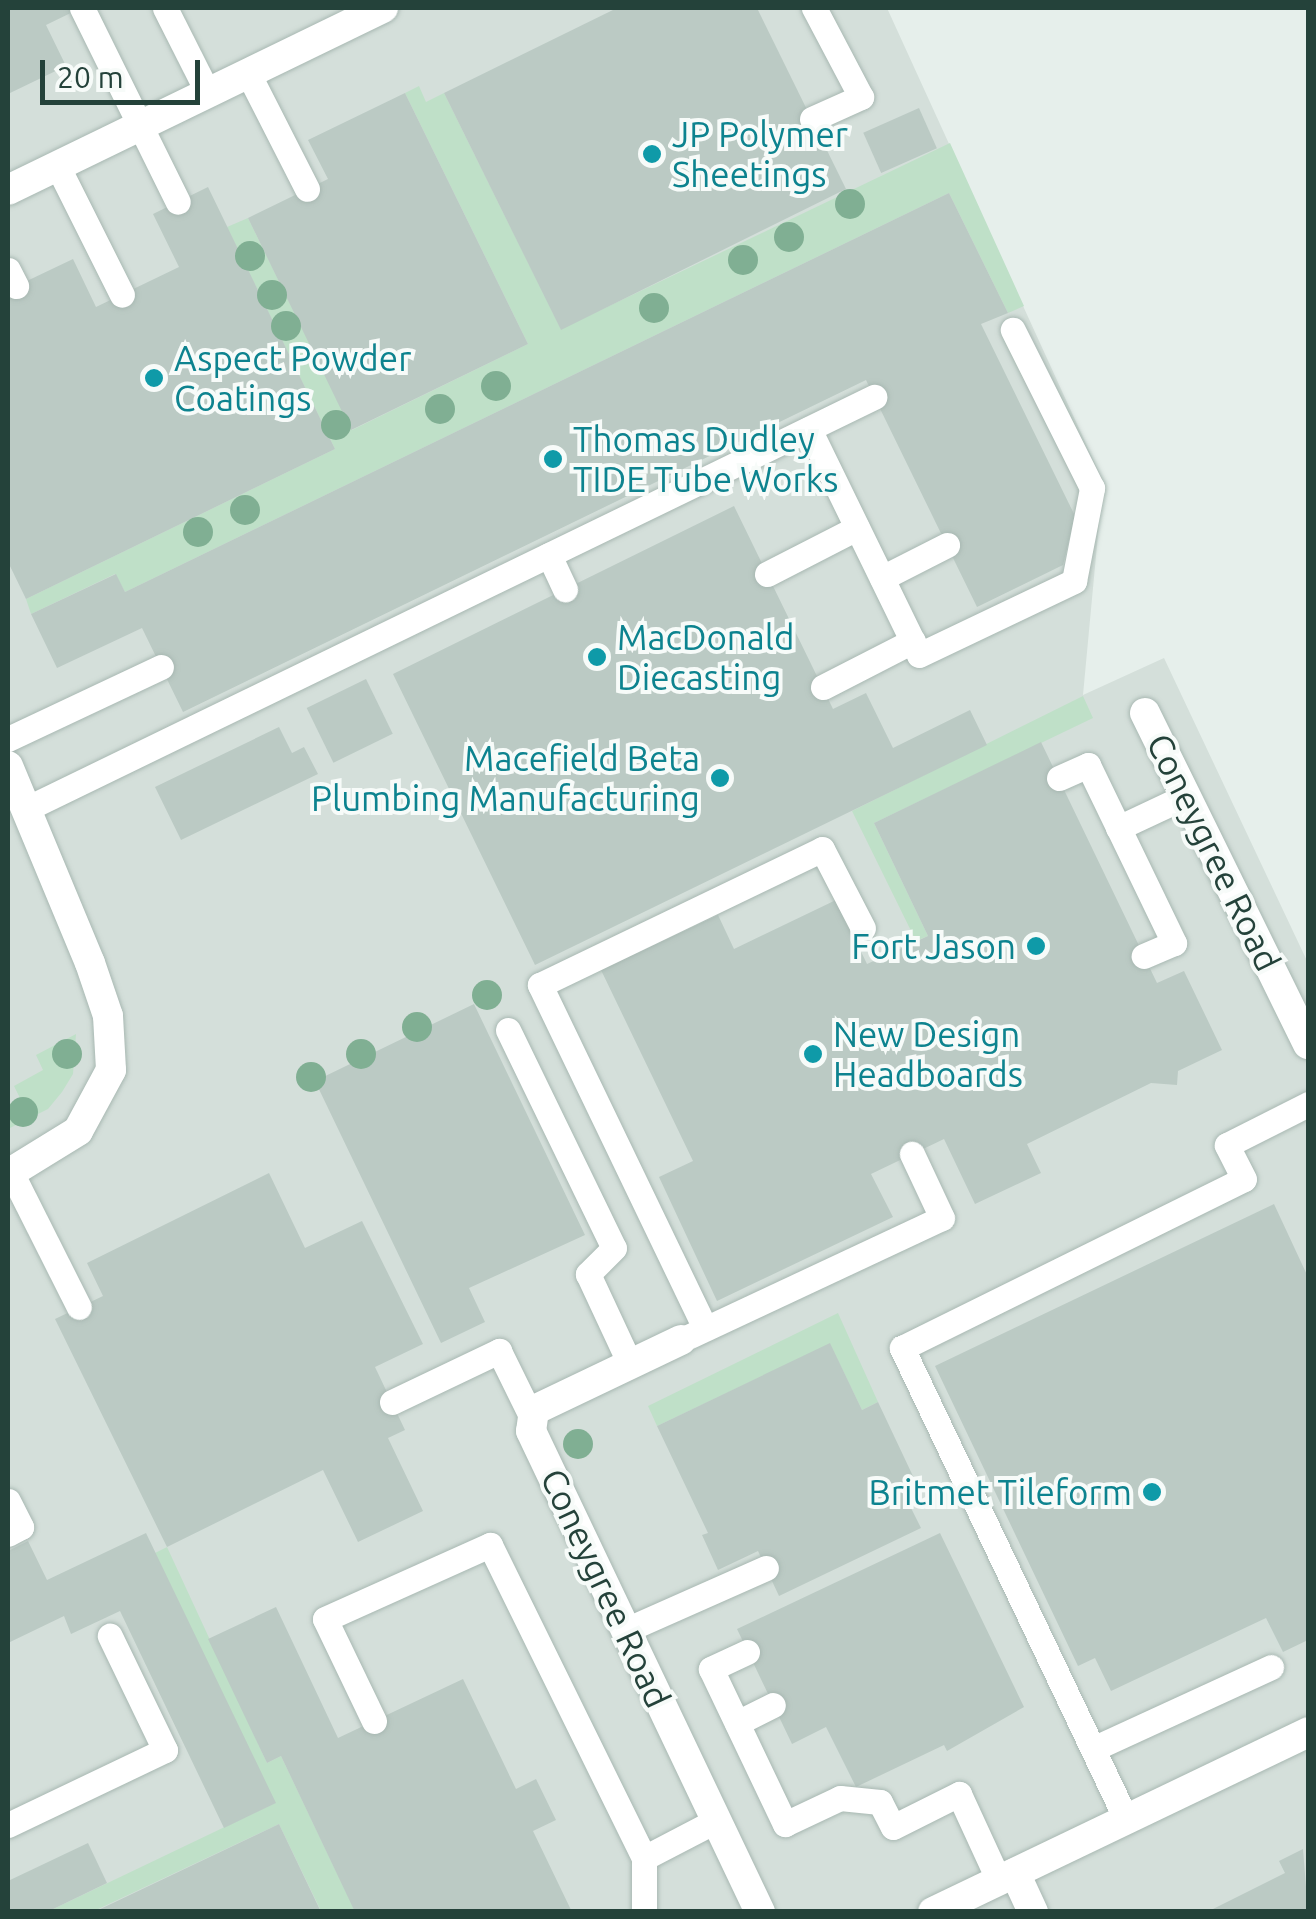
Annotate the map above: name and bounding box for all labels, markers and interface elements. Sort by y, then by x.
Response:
scale bar [45,40,205,102]
text: 20 m [57,60,124,94]
place label: JP Polymer Sheetings [672,113,848,195]
marker: JP Polymer Sheetings [641,143,663,165]
place label: Aspect Powder Coatings [174,337,411,419]
marker: Aspect Powder Coatings [143,367,165,389]
place label: Thomas Dudley TIDE Tube Works [573,418,839,500]
marker: Thomas Dudley TIDE Tube Works [542,448,564,470]
place label: MacDonald Diecasting [617,616,794,698]
marker: MacDonald Diecasting [586,646,608,668]
street label: Coneygree Road [1138,727,1290,977]
place label: Macefield Beta Plumbing Manufacturing [311,737,700,819]
marker: Macefield Beta Plumbing Manufacturing [709,767,731,789]
place label: Fort Jason [851,925,1016,967]
marker: Fort Jason [1025,935,1047,957]
place label: New Design Headboards [833,1013,1023,1095]
marker: New Design Headboards [802,1043,824,1065]
street label: Coneygree Road [532,1462,680,1714]
place label: Britmet Tileform [868,1471,1132,1513]
marker: Britmet Tileform [1141,1481,1163,1503]

